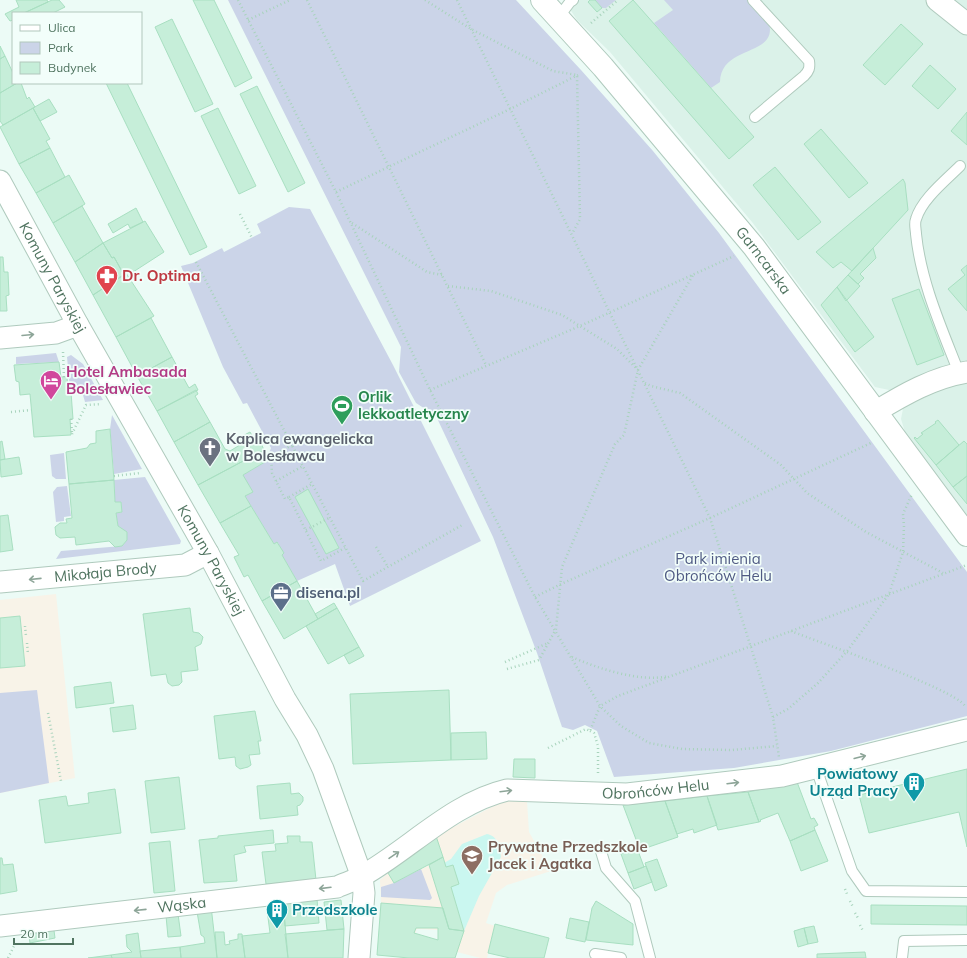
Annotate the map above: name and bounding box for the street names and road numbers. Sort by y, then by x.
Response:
street label: Komuny Paryskiej [15,219,91,336]
street label: Garncarska [732,222,796,298]
street label: Komuny Paryskiej [174,501,249,618]
street label: Mikołaja Brody [53,558,158,586]
street label: Obrońców Helu [602,775,710,803]
street label: Wąska [156,892,207,917]

